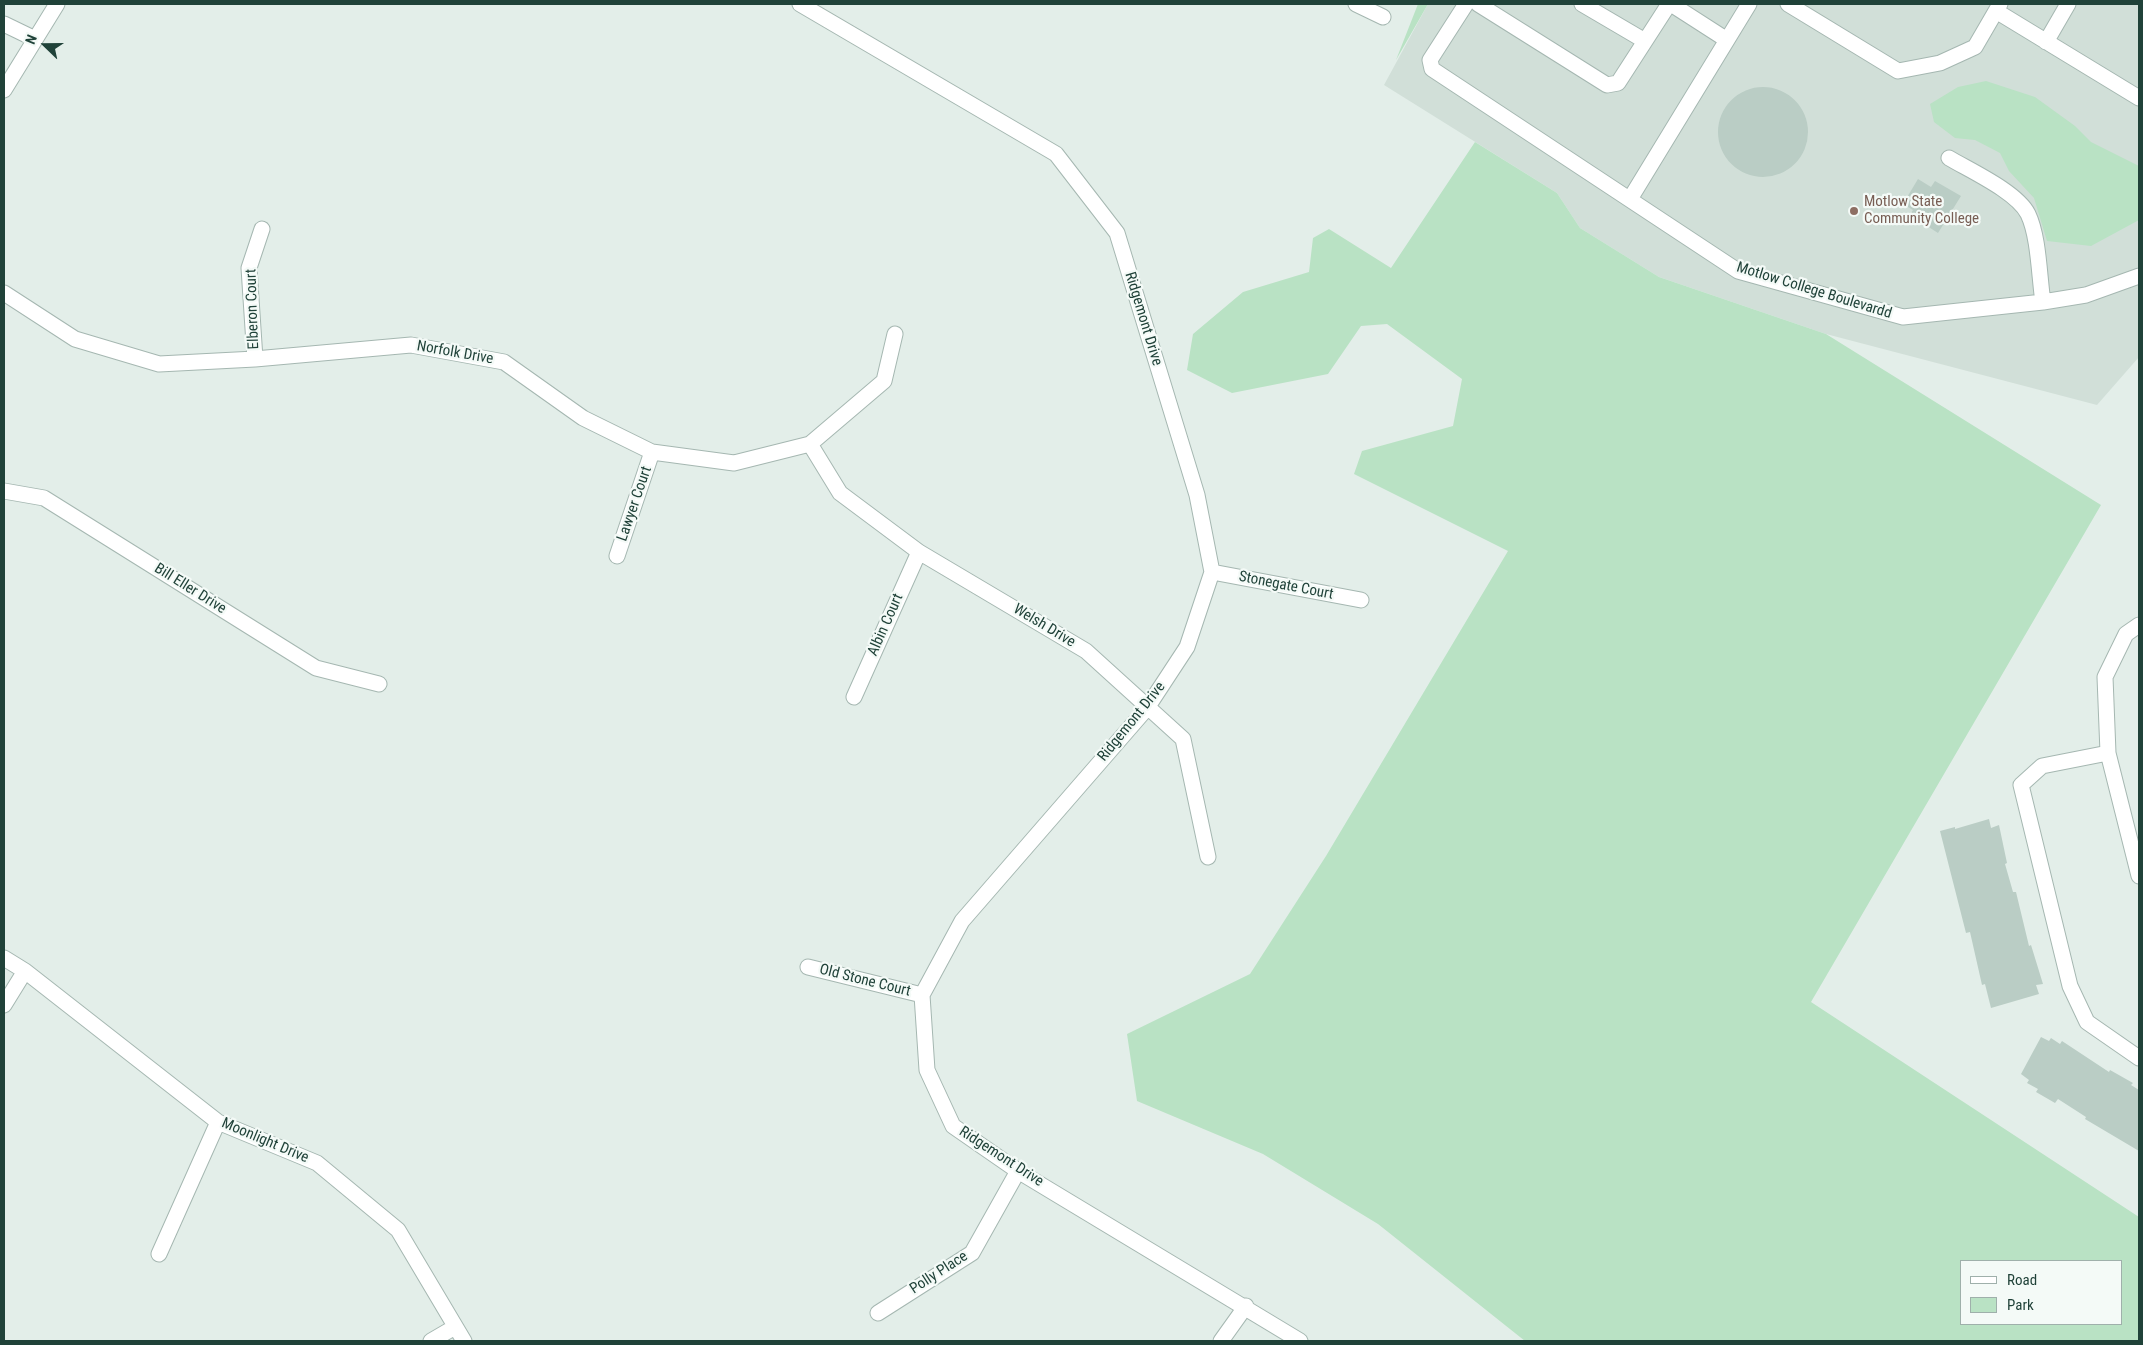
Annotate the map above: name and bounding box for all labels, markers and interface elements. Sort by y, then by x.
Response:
north arrow [20,20,70,70]
text: N [22,32,40,46]
place label: Motlow State Community College [1864,193,1979,228]
marker: Motlow State Community College [1848,205,1860,217]
street label: Motlow College Boulevardd [1734,259,1894,323]
street label: Elberon Court [243,268,263,350]
street label: Ridgemont Drive [1120,270,1166,368]
street label: Norfolk Drive [415,337,495,369]
street label: Lawyer Court [614,464,656,544]
street label: Bill Eller Drive [151,560,229,618]
street label: Stonegate Court [1237,568,1335,604]
street label: Albin Court [864,591,908,659]
street label: Welsh Drive [1010,600,1078,652]
street label: Ridgemont Drive [1094,679,1170,765]
street label: Old Stone Court [818,961,912,1001]
street label: Moonlight Drive [219,1115,311,1167]
street label: Ridgemont Drive [955,1123,1047,1191]
street label: Polly Place [907,1248,971,1298]
legend [1960,1260,2123,1325]
text: Road [2007,1271,2037,1289]
text: Park [2007,1296,2034,1314]

